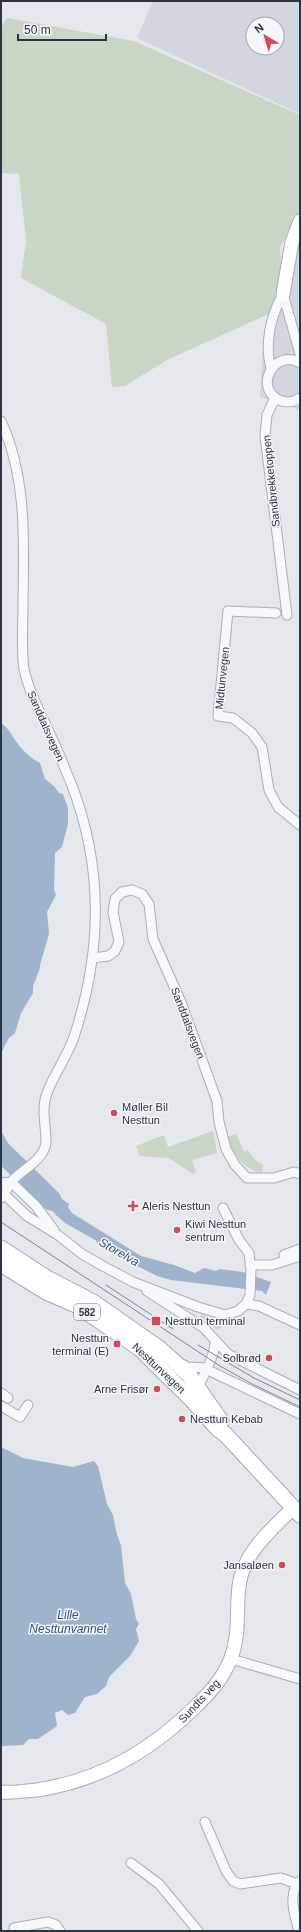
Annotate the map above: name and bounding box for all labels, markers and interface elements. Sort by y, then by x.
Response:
scale bar [18,16,106,42]
north arrow [245,16,285,56]
text: N [252,21,266,35]
text: 50 m [24,23,51,37]
street label: Sandbrekketoppen [260,434,282,528]
street label: Midtunvegen [213,646,231,710]
street label: Sanddalsvegen [25,689,67,763]
street label: Sanddalsvegen [169,985,207,1061]
place label: Møller Bil Nesttun [122,1101,168,1126]
marker: Møller Bil Nesttun [109,1108,119,1118]
marker: Aleris Nesttun [127,1200,139,1212]
place label: Aleris Nesttun [142,1200,210,1212]
place label: Kiwi Nesttun sentrum [185,1218,246,1243]
marker: Kiwi Nesttun sentrum [172,1225,182,1235]
water label: Storelva [96,1235,142,1269]
road number: 582 [74,1304,100,1320]
marker: Nesttun terminal [150,1315,162,1327]
place label: Nesttun terminal [165,1315,245,1327]
place label: Nesttun terminal (E) [52,1332,109,1357]
marker: Nesttun terminal (E) [112,1339,122,1349]
street label: Nesttunvegen [130,1340,188,1396]
place label: Solbrød [222,1352,261,1364]
marker: Solbrød [264,1353,274,1363]
place label: Arne Frisør [94,1383,149,1395]
marker: Arne Frisør [152,1384,162,1394]
place label: Nesttun Kebab [190,1413,263,1425]
marker: Nesttun Kebab [177,1414,187,1424]
place label: Jansaløen [223,1559,274,1571]
marker: Jansaløen [277,1560,287,1570]
water label: Lille Nesttunvannet [29,1608,107,1636]
street label: Sundts veg [176,1677,222,1725]

